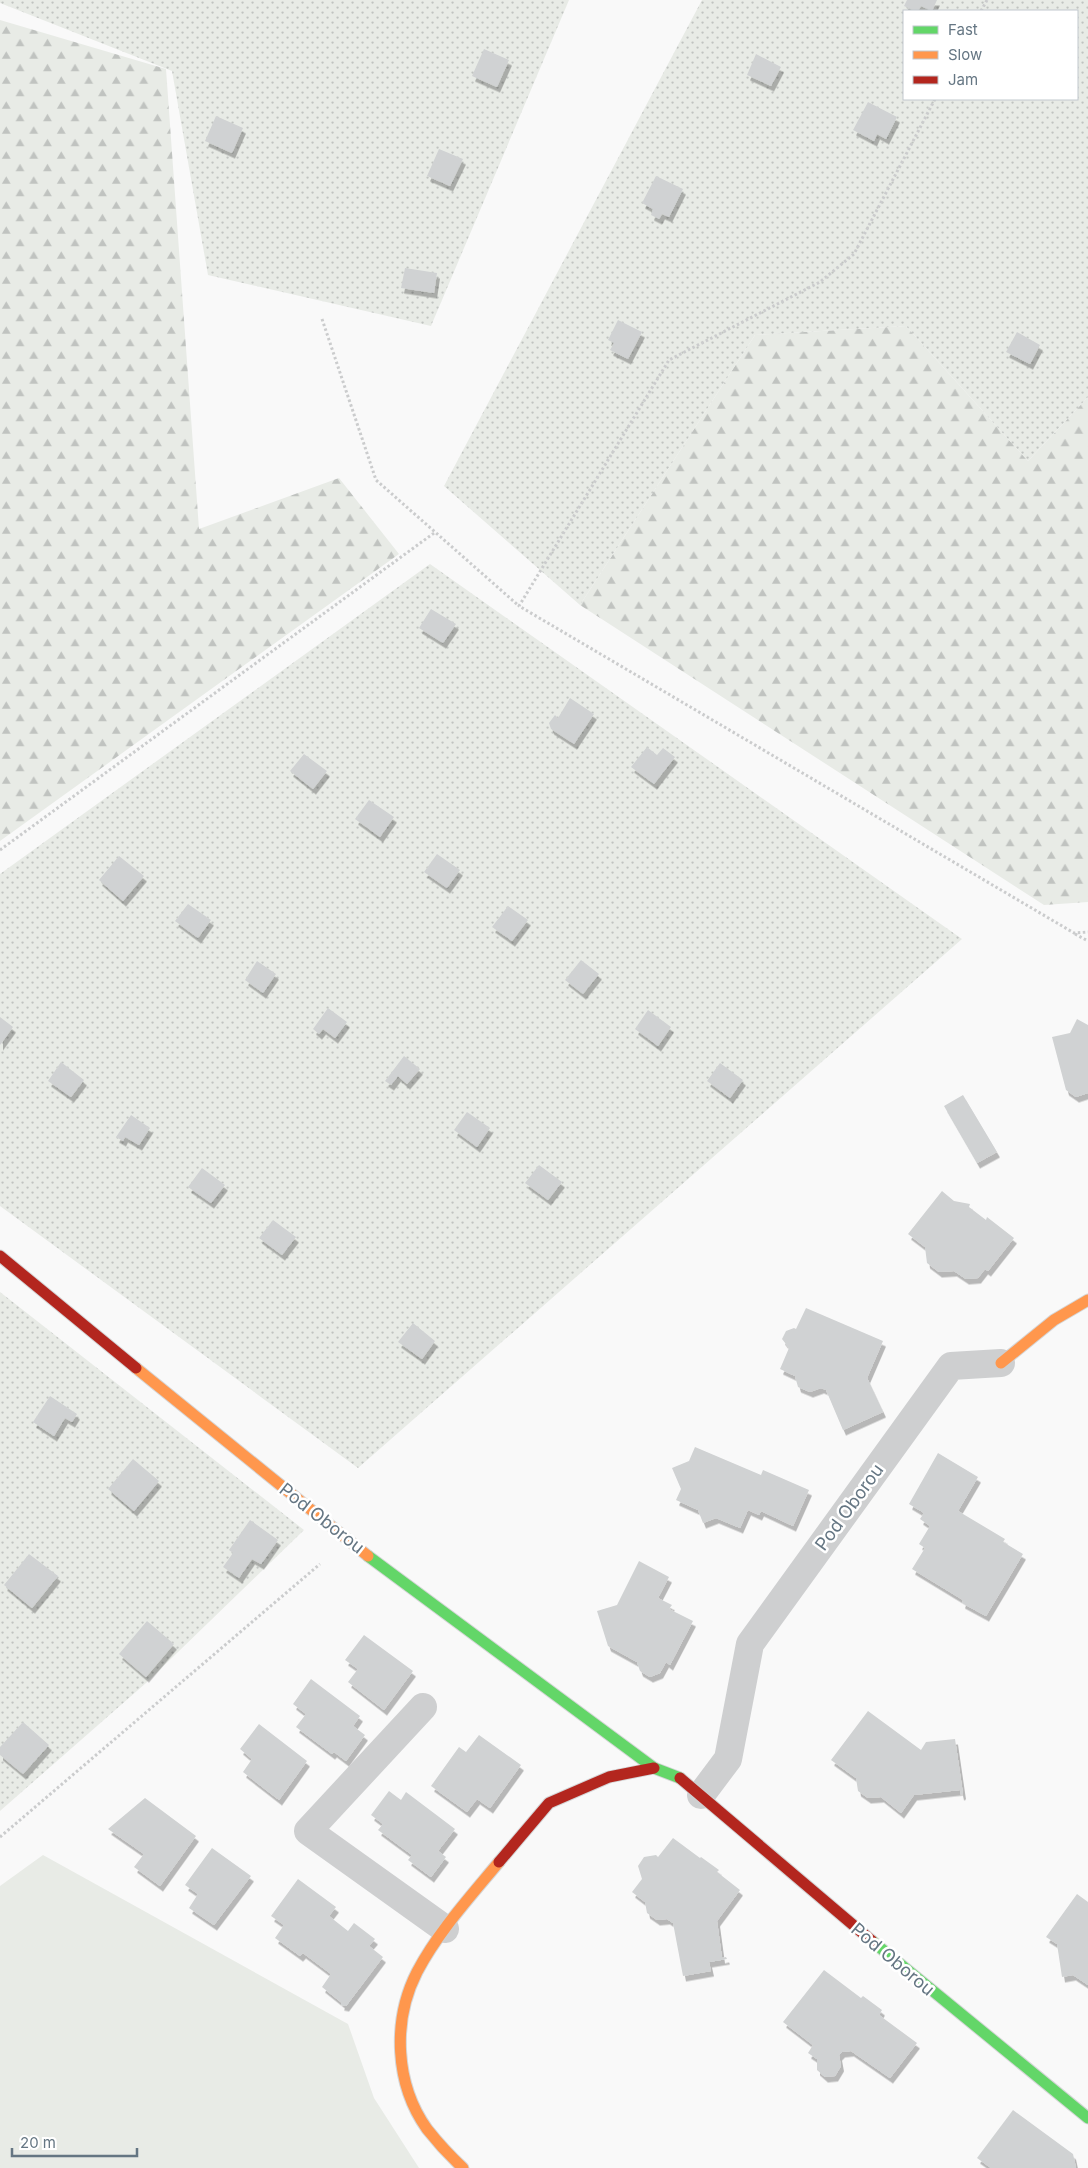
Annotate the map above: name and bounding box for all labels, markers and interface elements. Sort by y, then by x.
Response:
legend [903,10,1078,100]
text: Fast [948,20,978,39]
text: Slow [948,45,982,64]
text: Jam [948,70,978,89]
street label: Pod Oborou [811,1460,887,1554]
street label: Pod Oborou [275,1478,369,1558]
street label: Pod Oborou [847,1918,939,2000]
scale bar [12,2126,138,2158]
text: 20 m [20,2133,56,2152]

